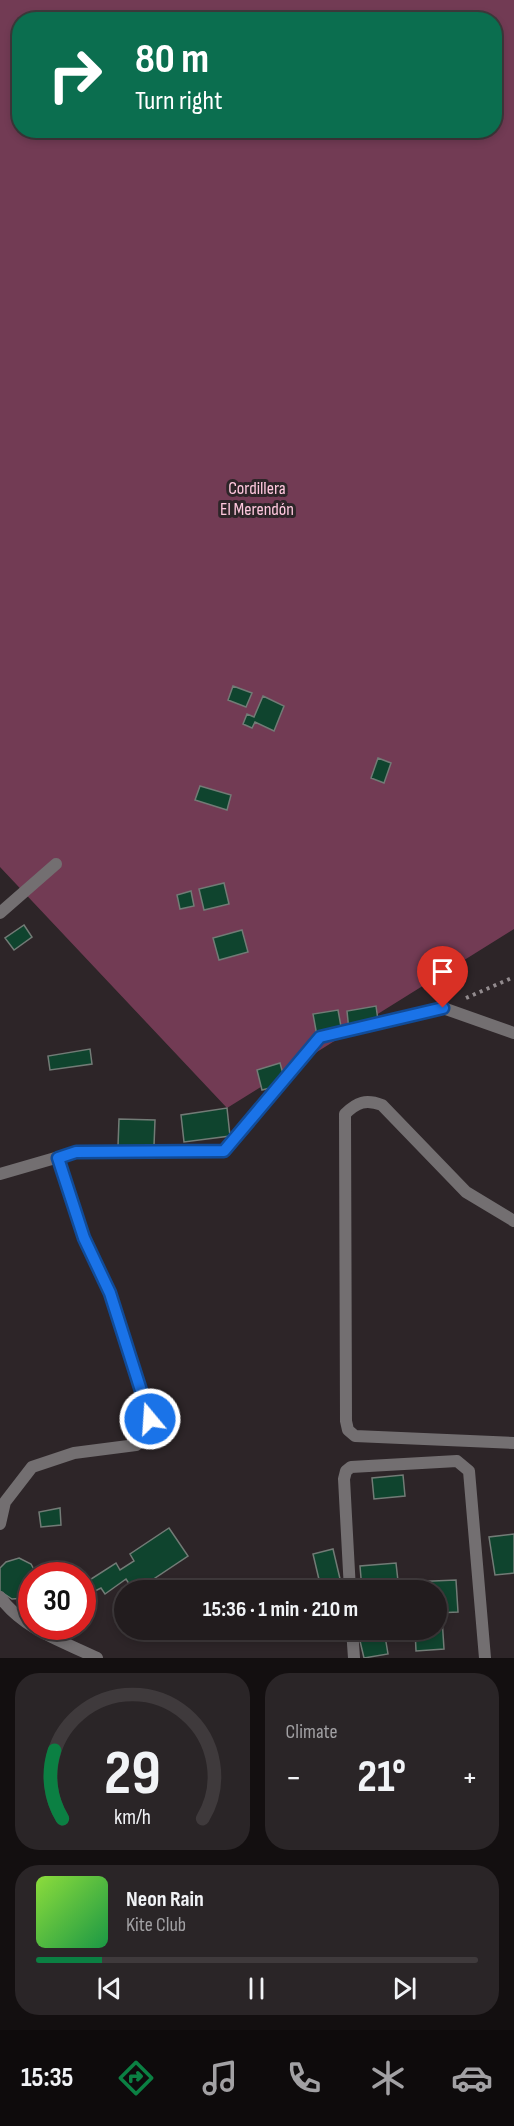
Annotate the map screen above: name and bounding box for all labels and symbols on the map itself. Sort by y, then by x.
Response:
park label: Cordillera El Merendón [220,478,294,520]
pin [417,946,468,1008]
position arrow [118,1387,182,1451]
speed limit sign: 30 [18,1562,96,1640]

